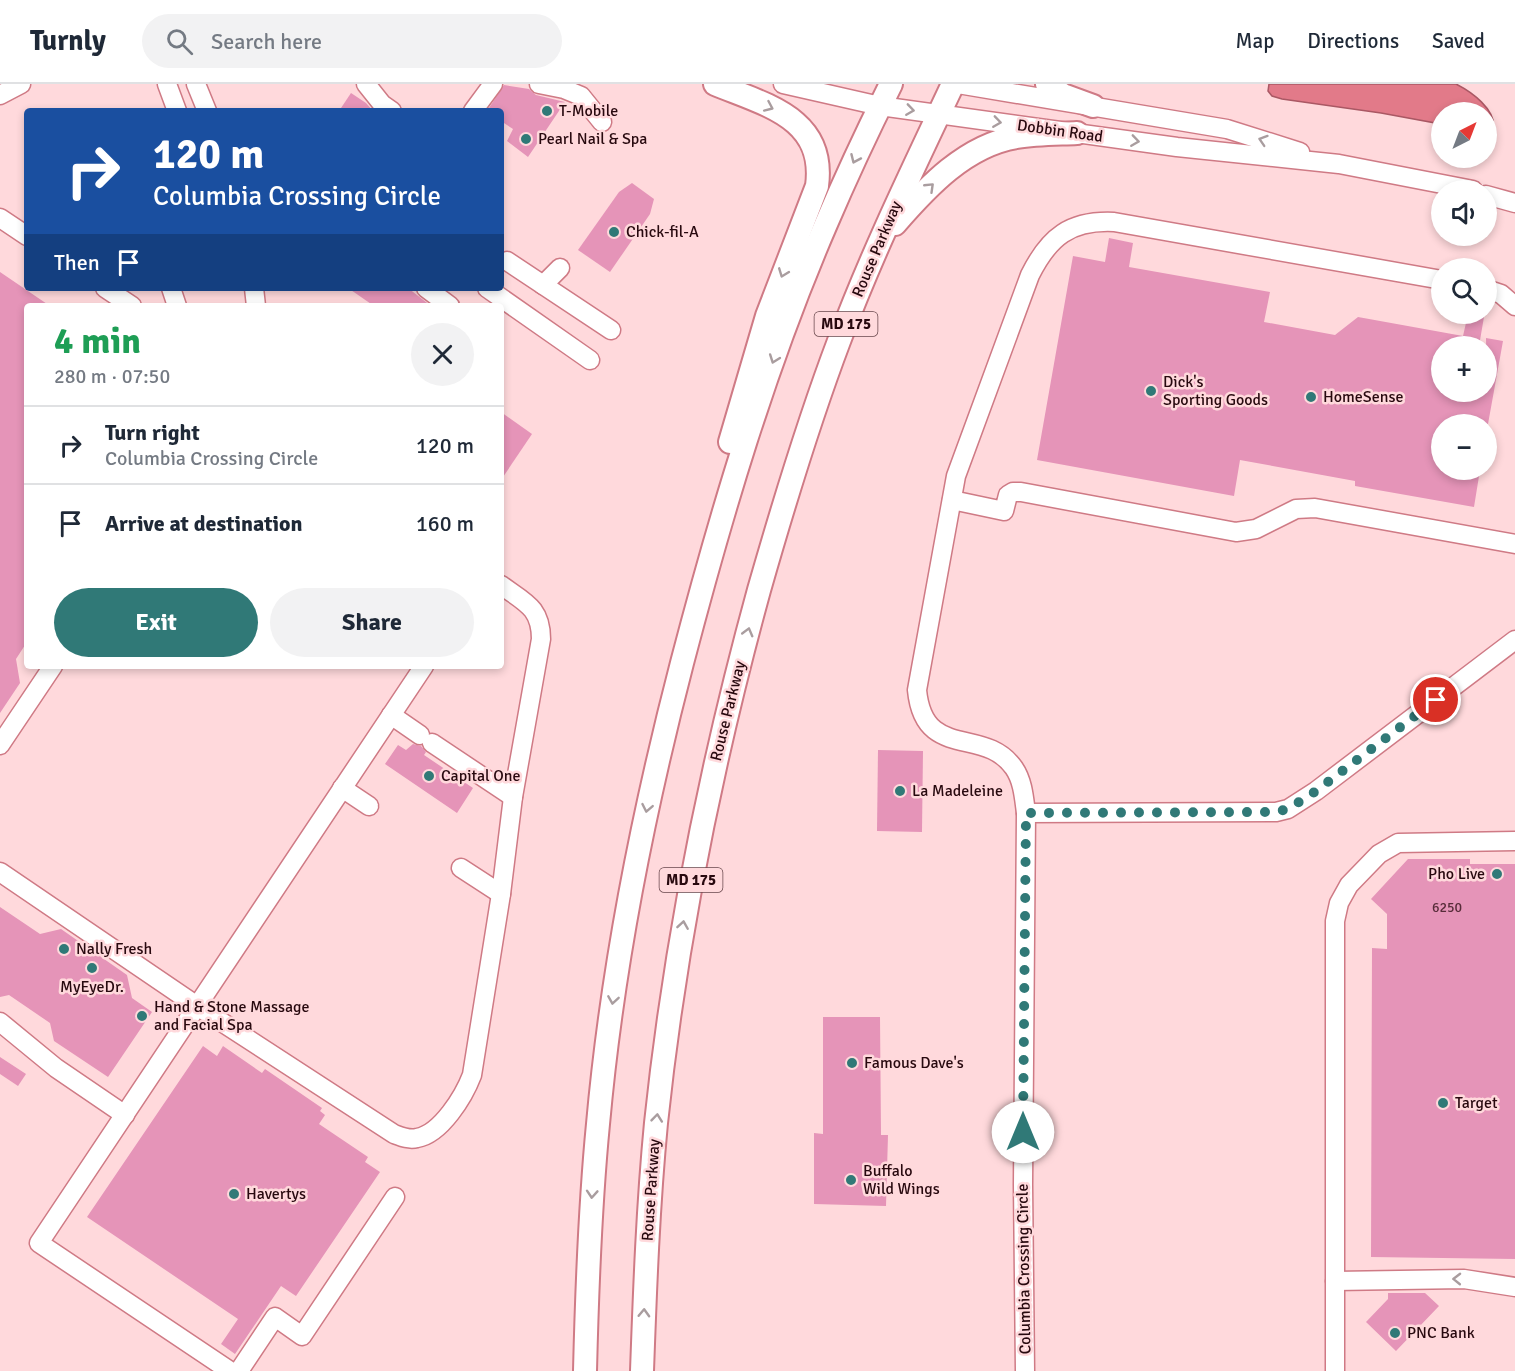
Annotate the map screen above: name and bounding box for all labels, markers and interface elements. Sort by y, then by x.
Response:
search box [142,14,562,68]
text: Turnly [30,24,106,58]
icon: search [163,25,196,58]
text: Search here [211,28,322,55]
text: Map [1236,28,1274,54]
text: Directions [1307,28,1399,54]
text: Saved [1432,28,1485,54]
one-way arrow [763,99,774,111]
place label: T-Mobile [559,101,618,121]
north arrow [1431,102,1497,168]
map controls [1431,102,1497,480]
marker: T-Mobile [540,104,554,118]
one-way arrow [905,104,914,116]
street label: Dobbin Road [1016,115,1104,147]
one-way arrow [993,116,1002,128]
text: 120 m [153,129,264,180]
place label: Pearl Nail & Spa [538,129,647,149]
icon: right [54,132,132,210]
marker: Pearl Nail & Spa [519,132,533,146]
one-way arrow [1130,134,1139,147]
one-way arrow [1258,135,1269,147]
one-way arrow [850,153,862,164]
text: Columbia Crossing Circle [153,180,441,213]
button: sound [1431,180,1497,246]
one-way arrow [924,183,934,194]
street label: Rouse Parkway [848,197,906,300]
place label: Chick-fil-A [626,222,699,242]
marker: Chick-fil-A [607,225,621,239]
icon: arrive [112,246,145,279]
text: Then [54,249,100,276]
button: search [1431,258,1497,324]
one-way arrow [778,267,791,278]
road number: MD 175 [814,312,878,336]
text: 4 min [54,319,141,364]
button: close [411,323,474,386]
button: + [1431,336,1497,402]
one-way arrow [768,353,781,364]
text: 280 m · 07:50 [54,364,170,389]
place label: Dick's Sporting Goods [1163,372,1268,410]
marker: Dick's Sporting Goods [1144,384,1158,398]
place label: HomeSense [1323,387,1404,407]
marker: HomeSense [1304,390,1318,404]
button: − [1431,414,1497,480]
text: Turn right [105,419,200,446]
icon: right [54,429,87,462]
text: 120 m [416,432,474,459]
text: Columbia Crossing Circle [105,446,318,471]
icon: arrive [54,507,87,540]
text: Arrive at destination [105,510,302,537]
text: 160 m [416,510,474,537]
button: Exit [54,588,258,657]
button: Share [270,588,474,657]
one-way arrow [740,627,753,637]
street label: Rouse Parkway [706,658,750,763]
pin [1410,674,1461,725]
icon: arrive [1419,683,1452,716]
place label: Capital One [441,766,521,786]
marker: Capital One [422,769,436,783]
place label: La Madeleine [912,781,1003,801]
marker: La Madeleine [893,784,907,798]
one-way arrow [642,803,655,813]
place label: Pho Live [1428,864,1485,884]
marker: Pho Live [1490,867,1504,881]
road number: MD 175 [660,868,722,892]
house number: 6250 [1432,899,1462,916]
one-way arrow [677,920,689,929]
place label: Nally Fresh [76,939,152,959]
marker: Nally Fresh [57,942,71,956]
marker: MyEyeDr. [85,961,99,975]
place label: MyEyeDr. [60,977,124,997]
one-way arrow [607,994,620,1004]
place label: Hand & Stone Massage and Facial Spa [154,997,310,1035]
marker: Hand & Stone Massage and Facial Spa [135,1009,149,1023]
place label: Famous Dave's [864,1053,964,1073]
marker: Famous Dave's [845,1056,859,1070]
place label: Target [1455,1093,1498,1113]
marker: Target [1436,1096,1450,1110]
position arrow [991,1100,1055,1164]
one-way arrow [650,1113,663,1123]
street label: Rouse Parkway [637,1138,665,1242]
place label: Buffalo Wild Wings [863,1161,940,1199]
marker: Buffalo Wild Wings [844,1173,858,1187]
place label: Havertys [246,1184,306,1204]
street label: Columbia Crossing Circle [1013,1184,1035,1354]
marker: Havertys [227,1187,241,1201]
one-way arrow [586,1189,599,1198]
one-way arrow [1453,1273,1462,1286]
one-way arrow [638,1308,651,1317]
place label: PNC Bank [1407,1323,1475,1343]
marker: PNC Bank [1388,1326,1402,1340]

